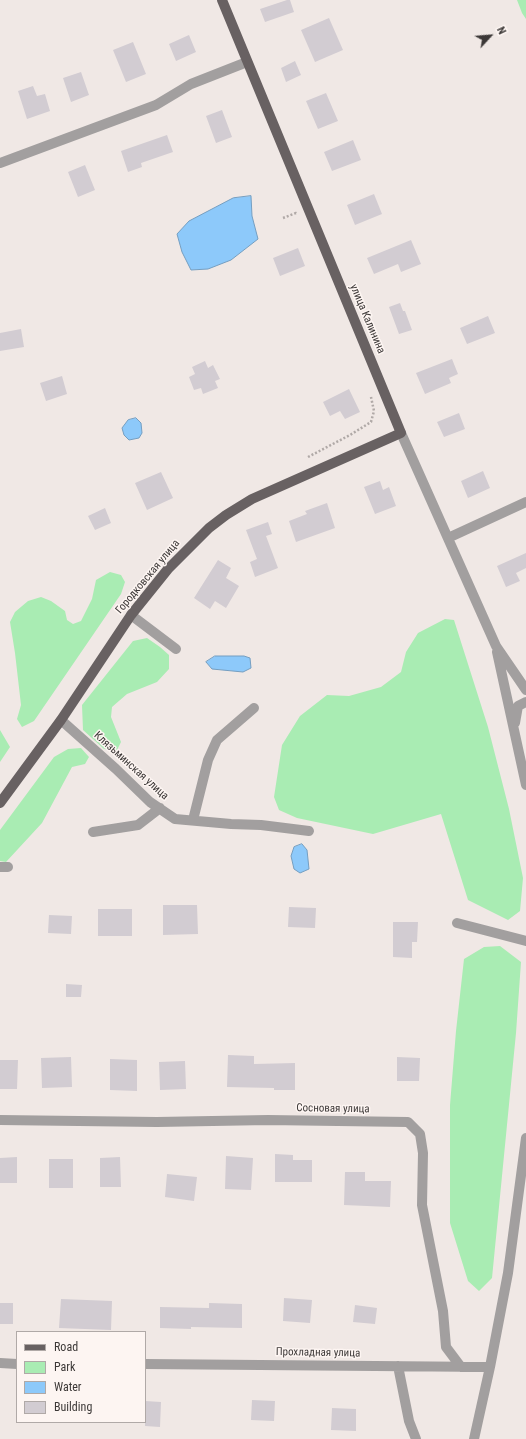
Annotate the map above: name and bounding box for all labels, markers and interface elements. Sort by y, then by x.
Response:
north arrow [470,16,510,56]
text: N [494,25,509,36]
street label: улица Калинина [346,282,388,356]
street label: Городковская улица [113,537,183,617]
street label: Клязьминская улица [91,729,171,803]
street label: Сосновая улица [296,1102,370,1116]
legend [16,1331,146,1423]
text: Road [54,1340,78,1354]
street label: Прохладная улица [276,1346,360,1360]
text: Park [54,1360,75,1374]
text: Water [54,1380,82,1394]
text: Building [54,1400,92,1414]

